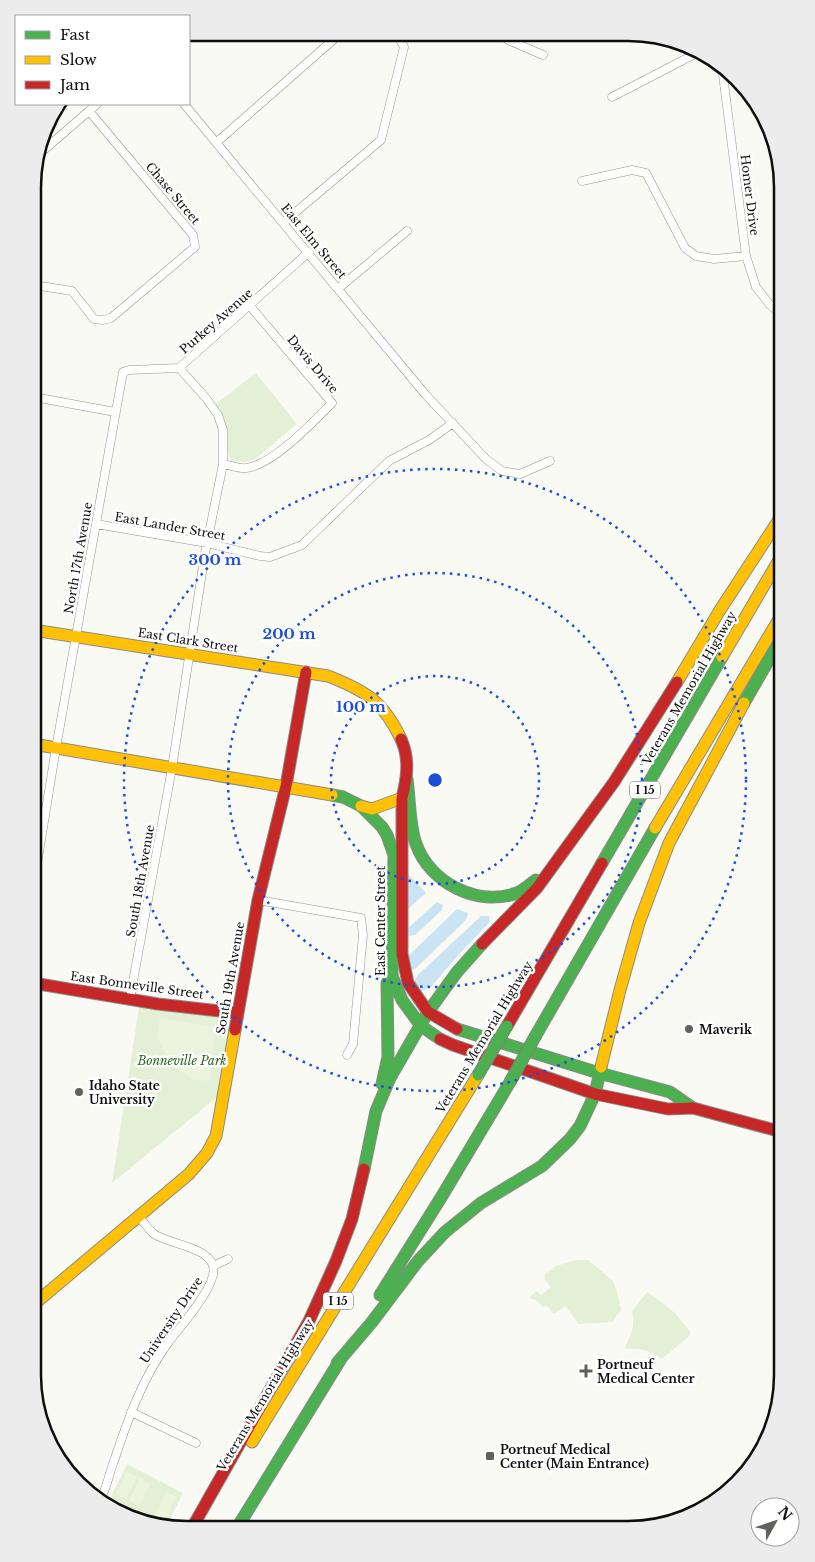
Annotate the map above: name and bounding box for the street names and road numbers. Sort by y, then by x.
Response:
street label: Homer Drive [738,154,762,236]
street label: Chase Street [143,159,204,227]
street label: East Elm Street [278,200,350,282]
street label: Purkey Avenue [176,285,256,357]
street label: Davis Drive [284,332,342,396]
street label: North 17th Avenue [61,501,95,615]
street label: East Lander Street [113,509,227,543]
street label: Veterans Memorial Highway [638,608,739,768]
street label: East Clark Street [137,625,240,655]
road number: I 15 [630,782,660,798]
street label: South 18th Avenue [123,823,157,938]
street label: East Center Street [373,866,388,976]
street label: South 19th Avenue [213,920,247,1036]
street label: Veterans Memorial Highway [432,958,536,1117]
street label: East Bonneville Street [69,968,205,1002]
street label: University Drive [137,1274,206,1366]
road number: I 15 [323,1292,353,1310]
street label: Veterans Memorial Highway [213,1316,317,1475]

